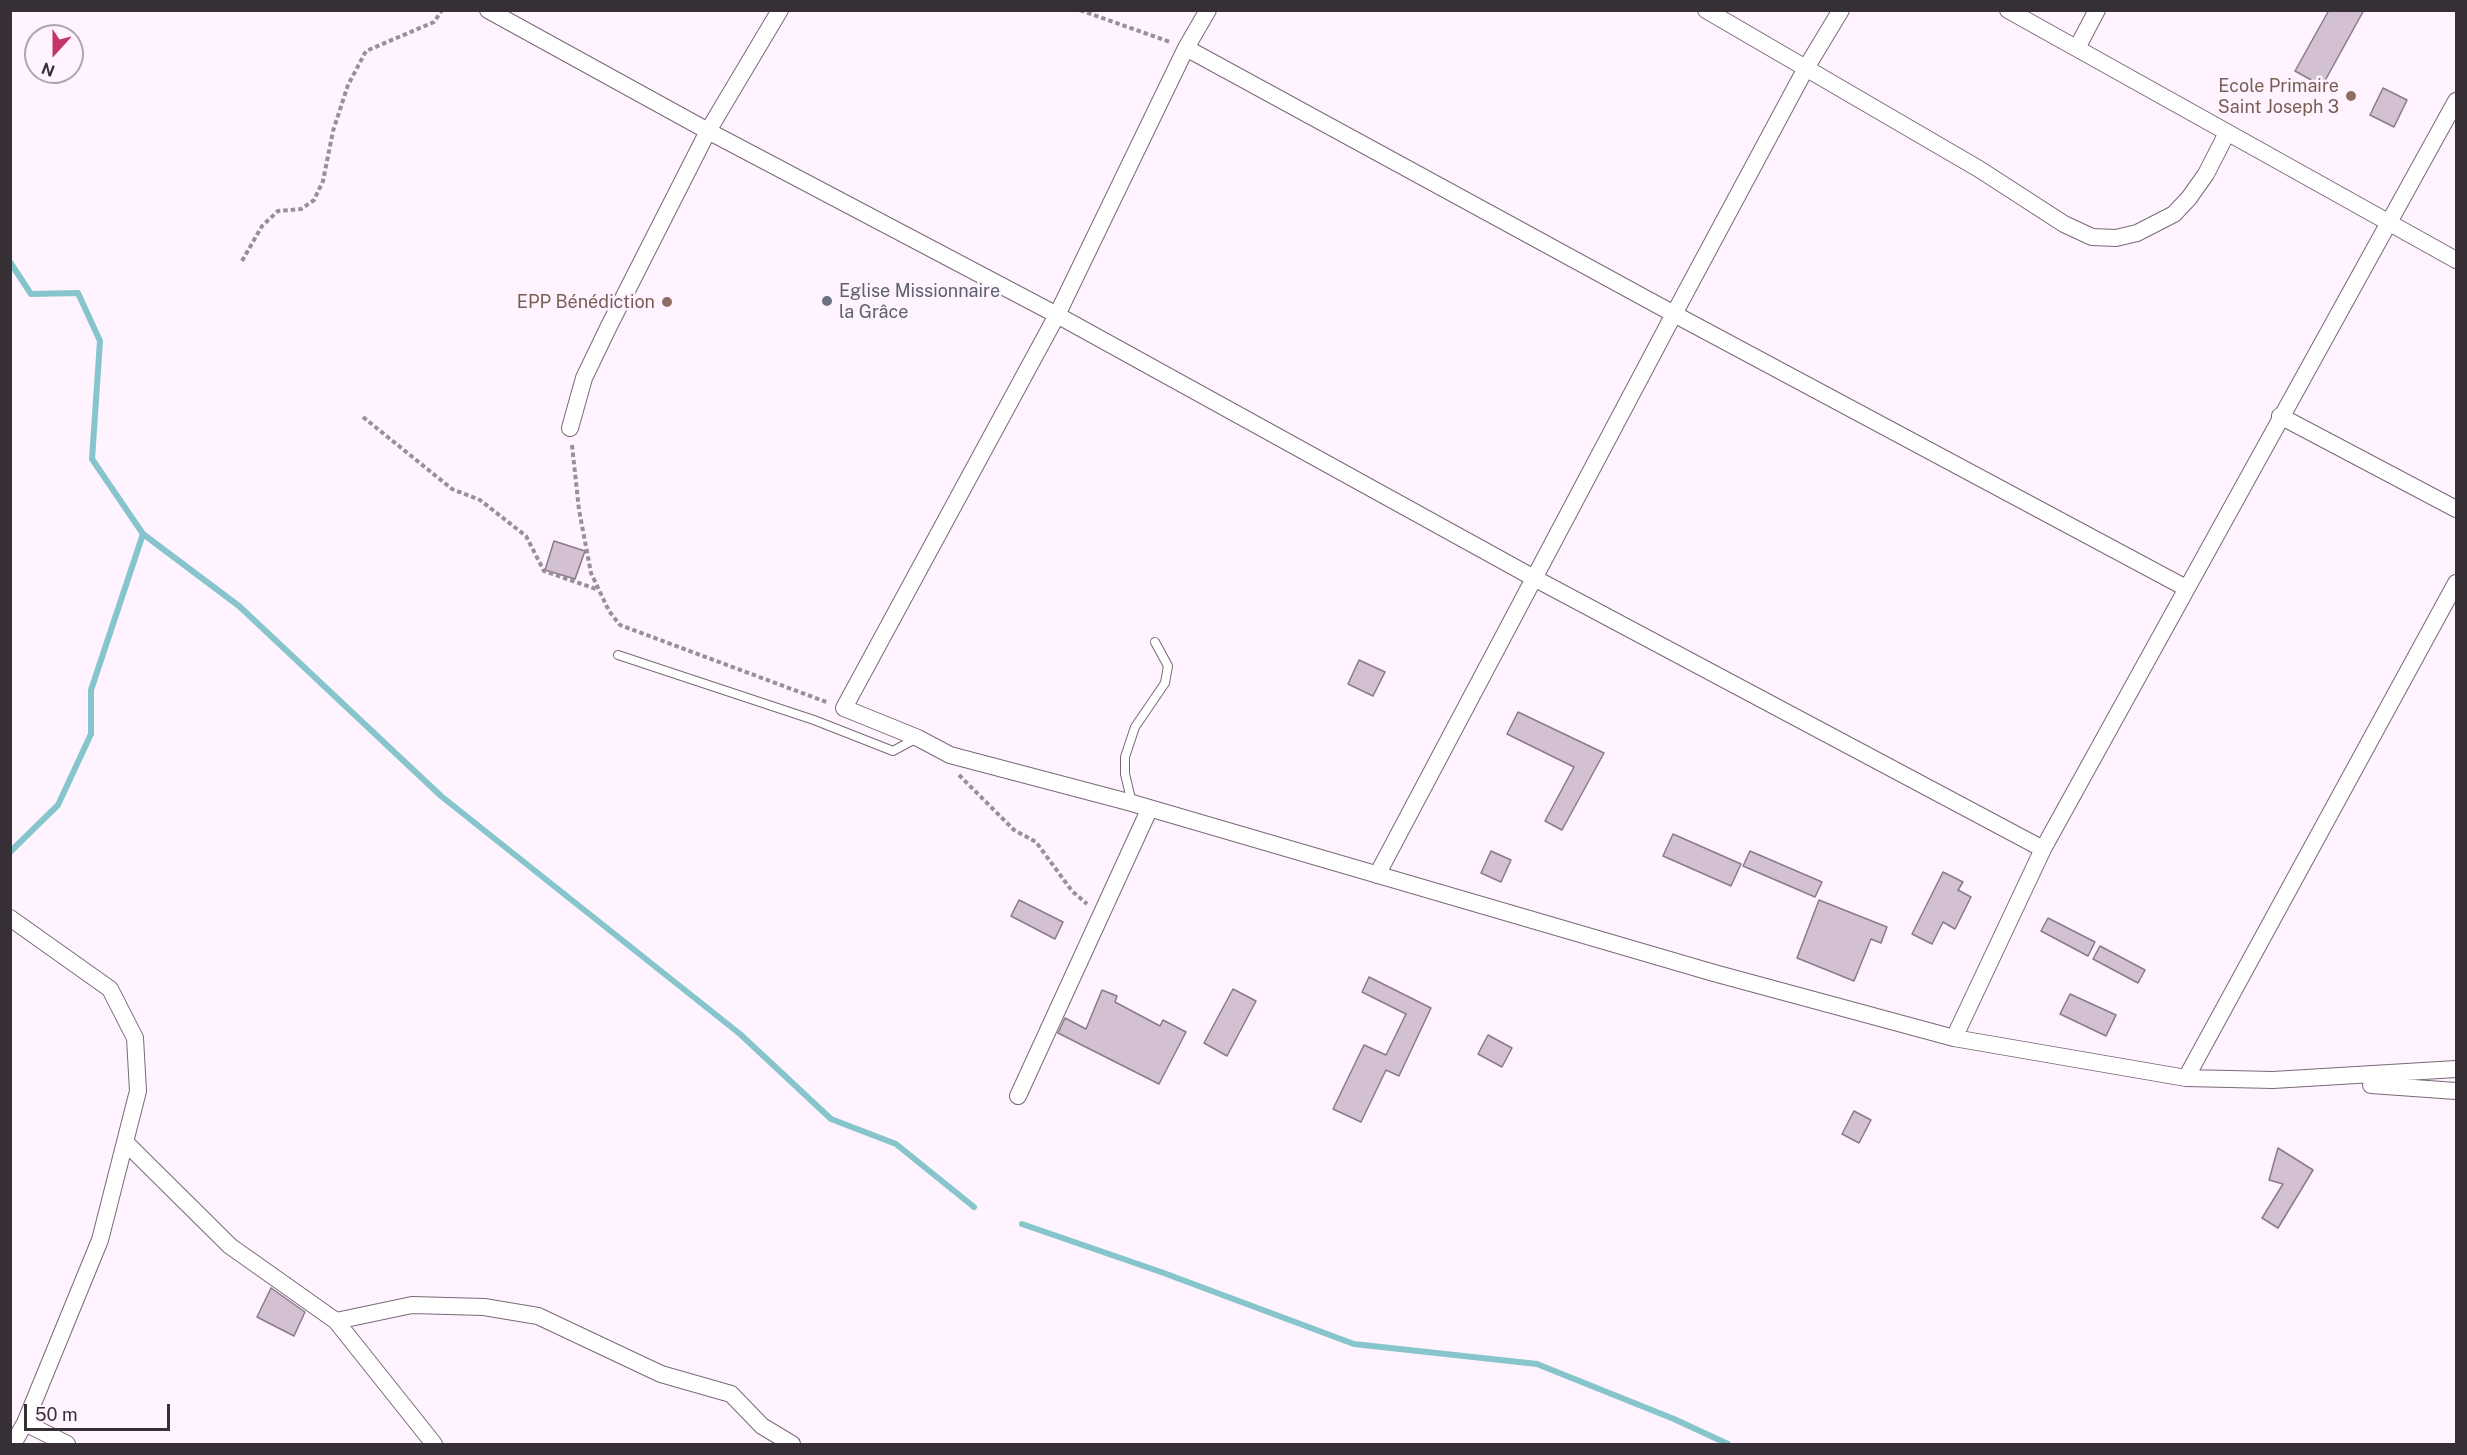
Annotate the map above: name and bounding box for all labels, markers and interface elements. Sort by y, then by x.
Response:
north arrow [24,24,84,84]
text: N [39,58,57,81]
place label: Ecole Primaire Saint Joseph 3 [2218,75,2339,118]
marker: Ecole Primaire Saint Joseph 3 [2344,89,2358,103]
place label: Eglise Missionnaire la Grâce [839,280,1000,322]
place label: EPP Bénédiction [517,291,655,313]
marker: Eglise Missionnaire la Grâce [820,294,834,308]
marker: EPP Bénédiction [660,295,674,309]
scale bar [27,1392,172,1430]
text: 50 m [35,1404,78,1425]

